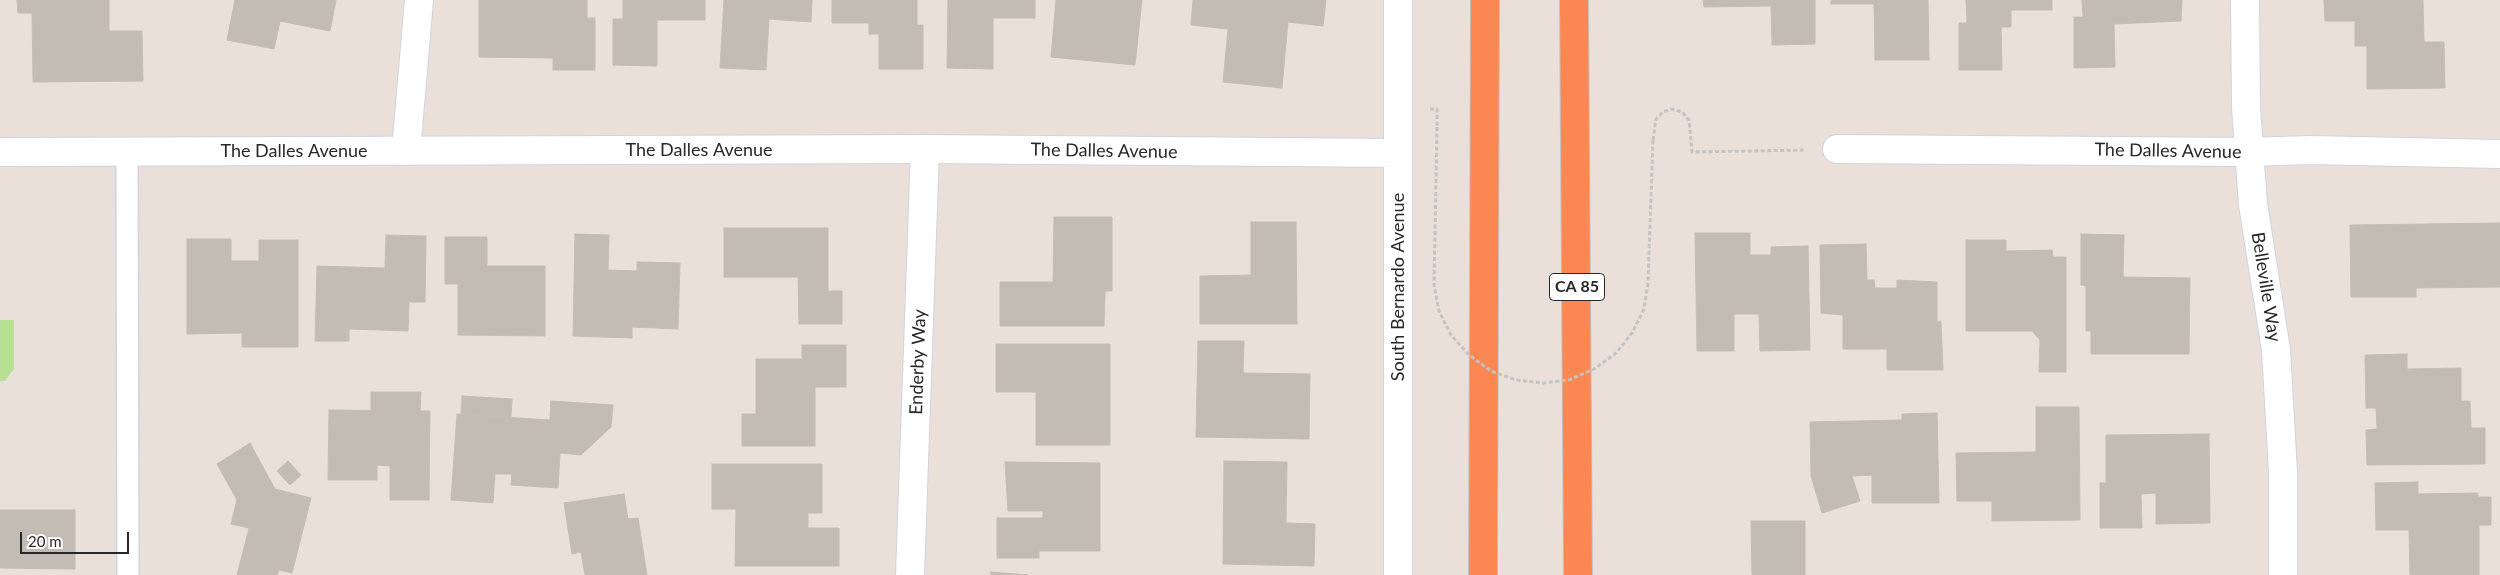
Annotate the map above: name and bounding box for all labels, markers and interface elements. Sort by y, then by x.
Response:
street label: The Dalles Avenue [625,139,773,161]
street label: The Dalles Avenue [1030,139,1178,163]
street label: The Dalles Avenue [2094,139,2242,163]
street label: The Dalles Avenue [220,140,368,162]
street label: South Bernardo Avenue [1387,193,1409,381]
street label: Belleville Way [2247,231,2285,343]
road number: CA 85 [1550,274,1604,300]
street label: Enderby Way [905,309,931,415]
scale bar [22,522,131,554]
text: 20 m [28,532,62,550]

